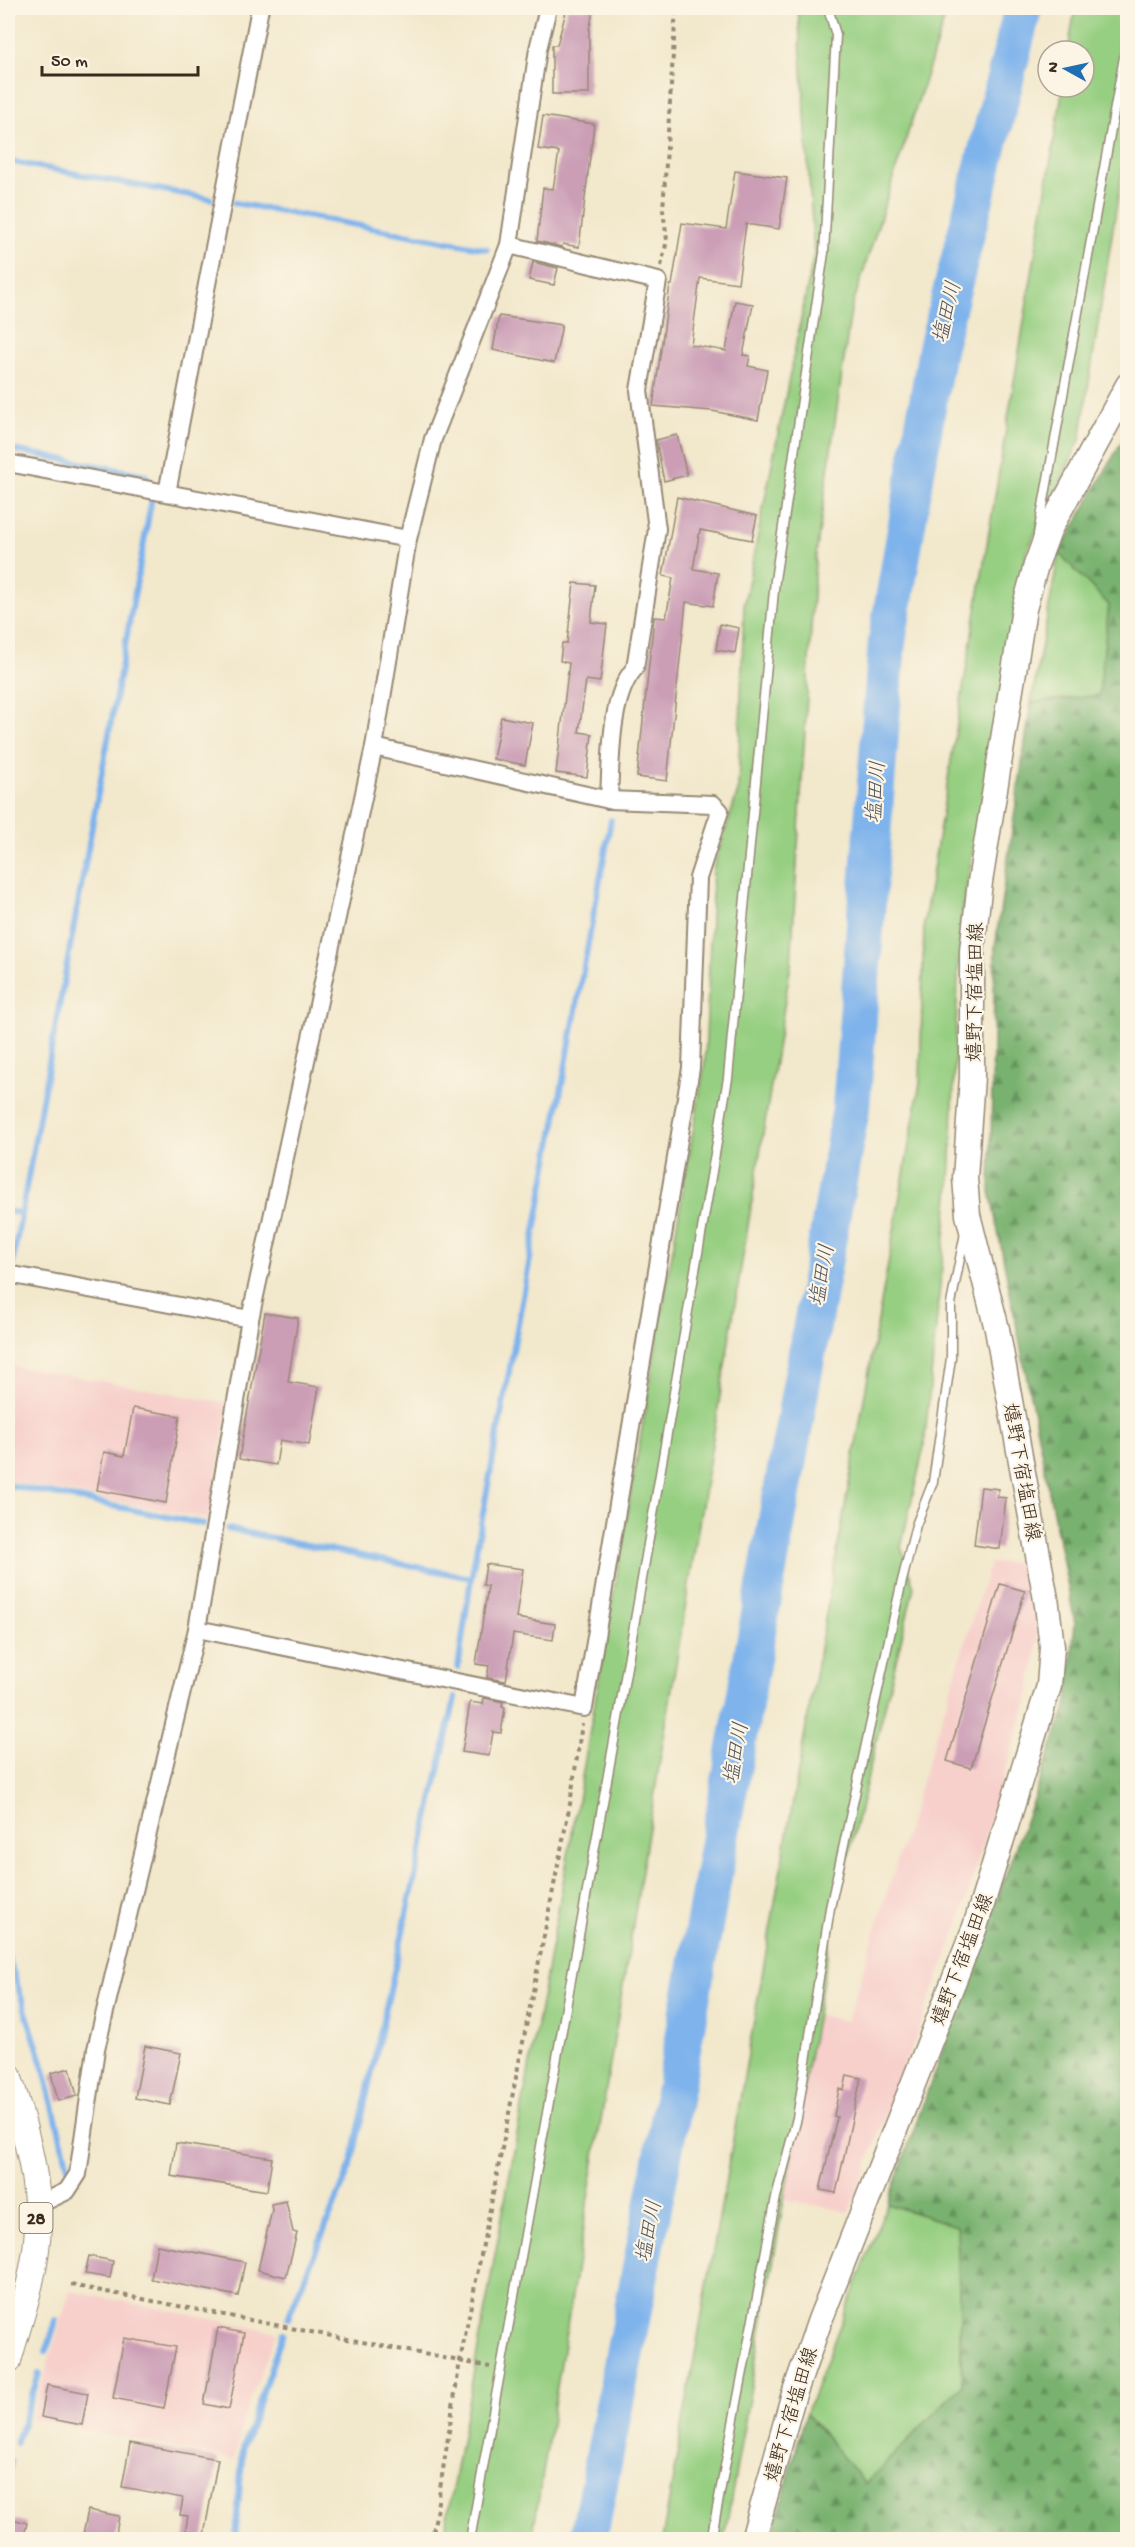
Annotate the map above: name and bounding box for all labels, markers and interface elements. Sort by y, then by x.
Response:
scale bar [42,39,198,77]
north arrow [1036,39,1096,99]
text: 50 m [51,52,88,73]
text: N [1044,60,1065,74]
water label: 塩田川 [928,279,969,346]
water label: 塩田川 [862,760,893,825]
street label: 嬉野下宿塩田線 [963,922,990,1062]
water label: 塩田川 [805,1242,842,1309]
street label: 嬉野下宿塩田線 [996,1401,1045,1544]
water label: 塩田川 [719,1720,756,1787]
street label: 嬉野下宿塩田線 [927,1890,1000,2030]
water label: 塩田川 [631,2198,670,2265]
road number: 28 [20,2203,52,2233]
street label: 嬉野下宿塩田線 [760,2344,825,2485]

